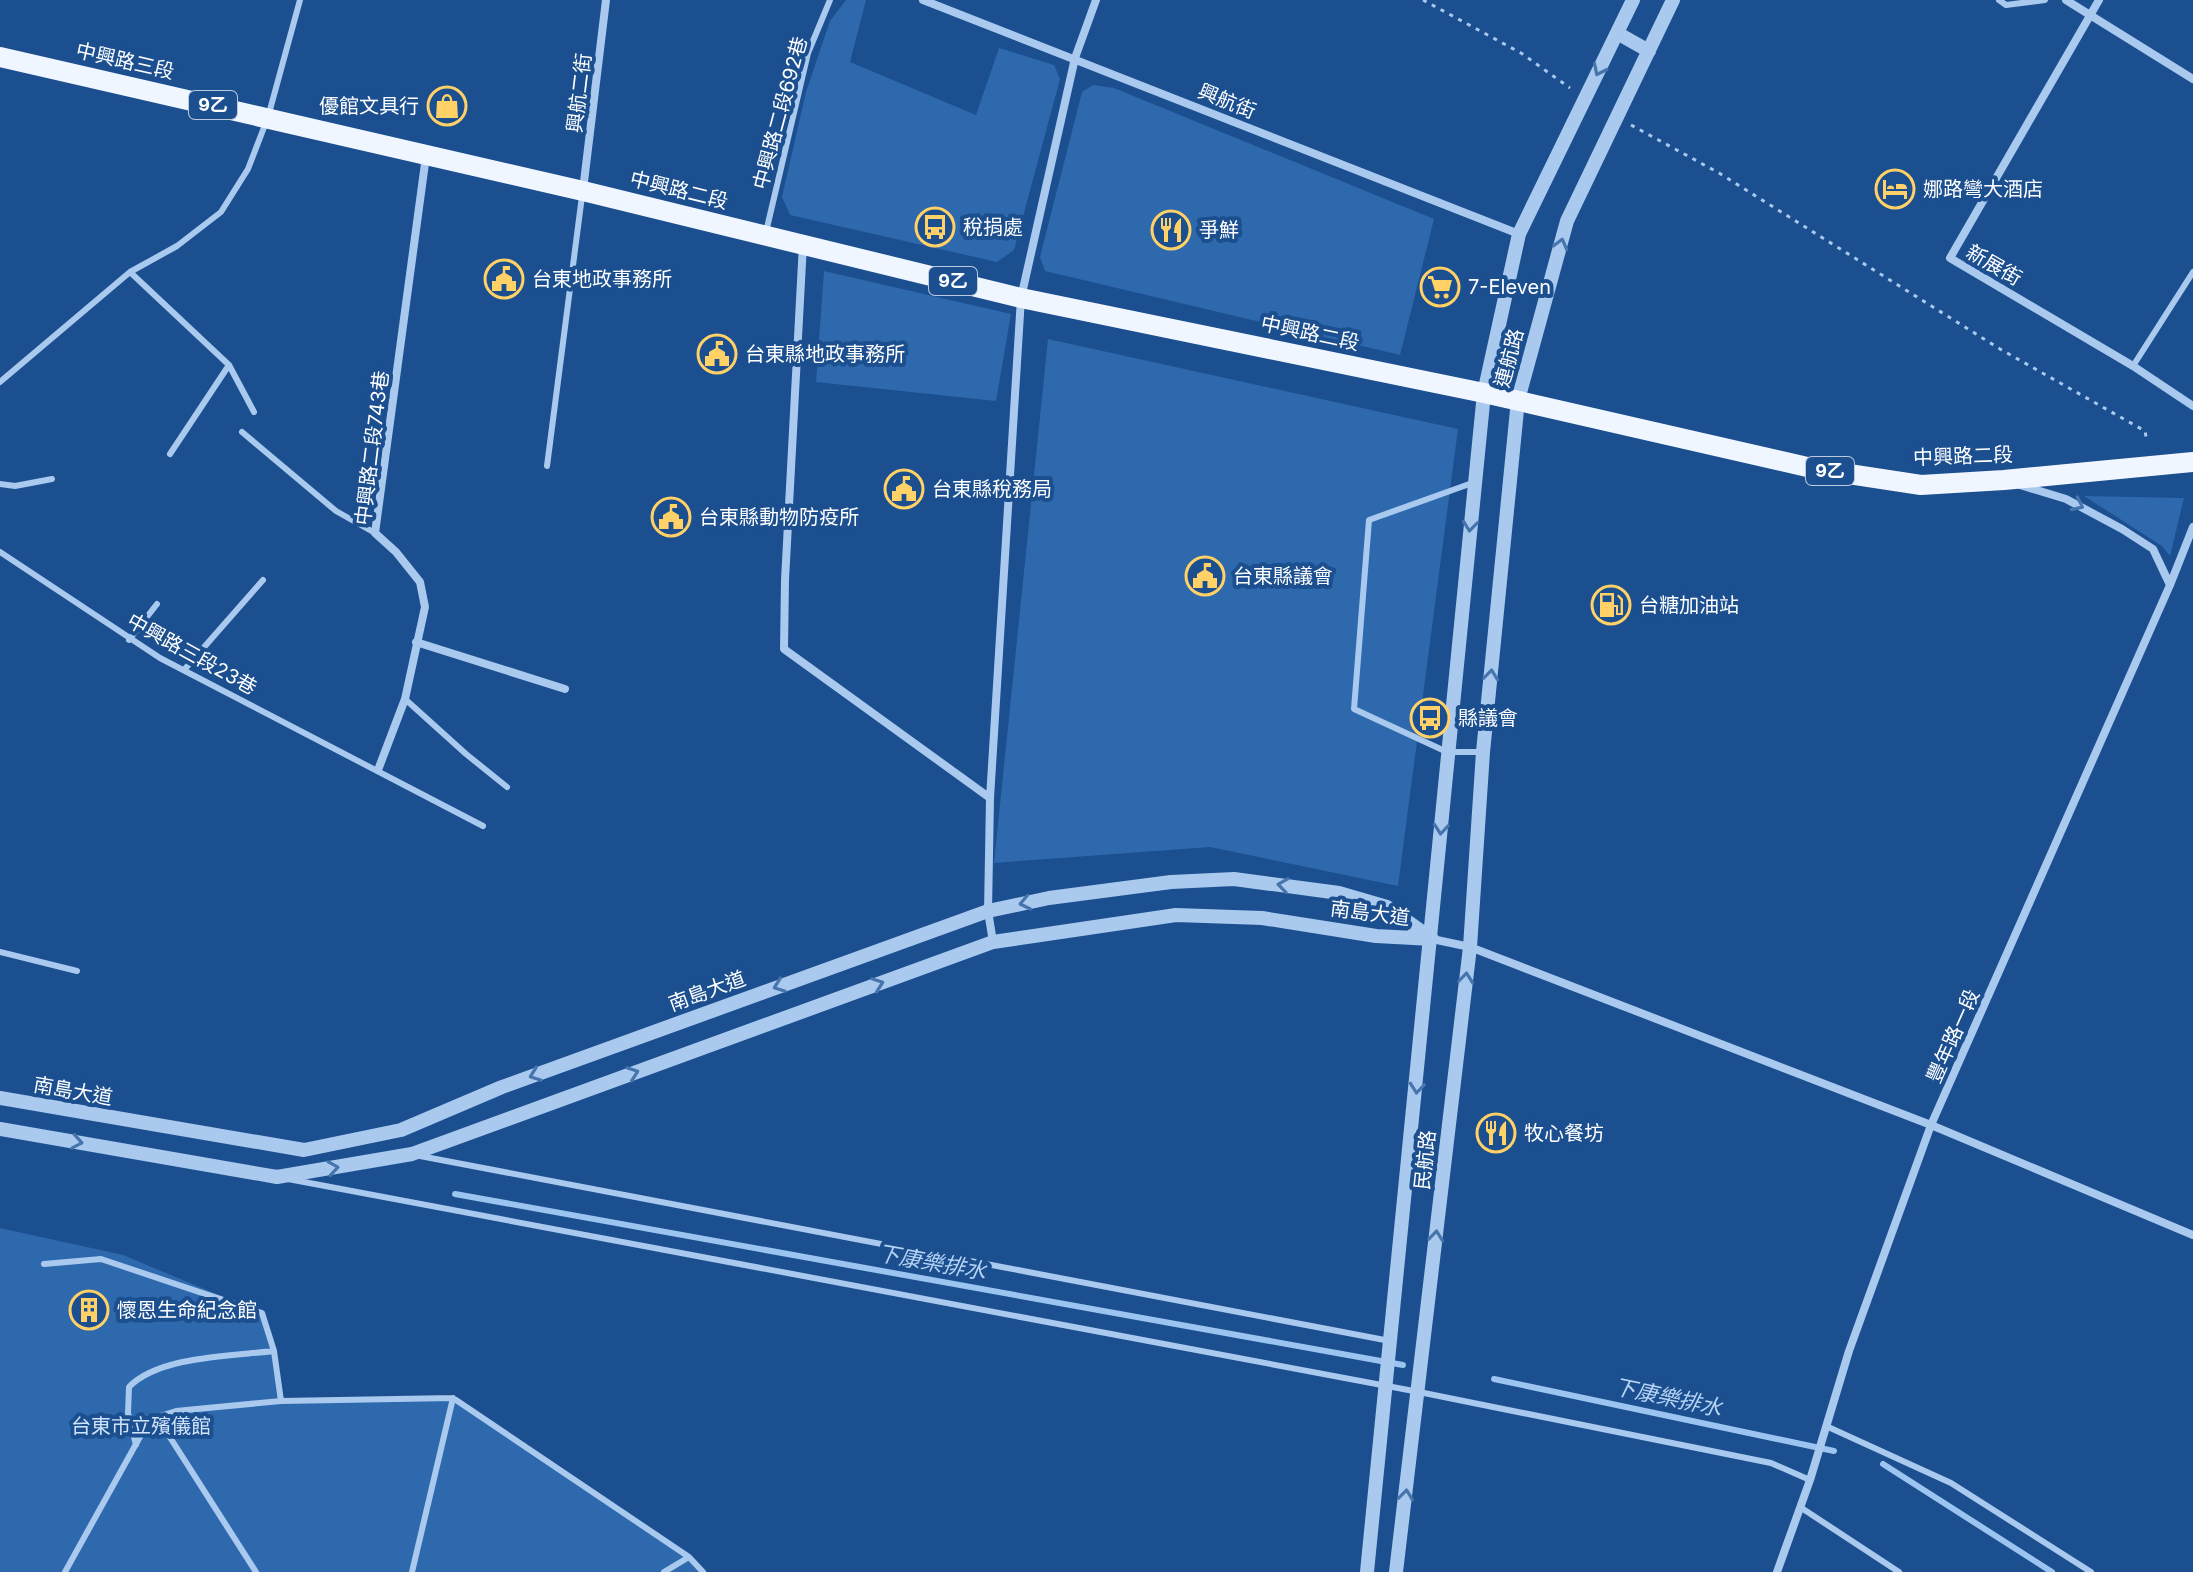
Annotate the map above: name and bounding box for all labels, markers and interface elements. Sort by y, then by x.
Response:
street label: 中興路二段692巷 [748,34,812,192]
street label: 中興路三段 [74,38,176,84]
street label: 興航二街 [562,52,596,134]
one-way arrow [1593,62,1609,77]
street label: 興航街 [1195,79,1259,123]
shop icon: 優館文具行 [426,85,468,127]
road number: 9乙 [189,91,237,119]
place label: 優館文具行 [319,94,419,118]
street label: 中興路二段 [628,166,730,214]
hotel icon: 娜路彎大酒店 [1874,168,1916,210]
place label: 娜路彎大酒店 [1923,177,2043,201]
bus stop icon: 稅捐處 [914,206,956,248]
restaurant icon: 爭鮮 [1150,209,1192,251]
place label: 稅捐處 [963,215,1023,239]
place label: 爭鮮 [1199,218,1239,242]
one-way arrow [1552,238,1568,252]
street label: 新展街 [1962,240,2026,290]
public building icon: 台東地政事務所 [483,258,525,300]
supermarket icon: 7-Eleven [1419,266,1461,308]
place label: 台東地政事務所 [532,267,672,291]
road number: 9乙 [929,267,977,295]
place label: 7-Eleven [1468,275,1551,299]
street label: 中興路二段 [1259,311,1361,355]
street label: 連航路 [1490,326,1528,390]
public building icon: 台東縣地政事務所 [696,333,738,375]
place label: 台東縣地政事務所 [745,342,905,366]
street label: 中興路二段743巷 [351,369,393,527]
street label: 中興路二段 [1913,442,2013,470]
road number: 9乙 [1806,457,1854,485]
public building icon: 台東縣稅務局 [883,468,925,510]
place label: 台東縣稅務局 [932,477,1052,501]
one-way arrow [2070,495,2084,511]
public building icon: 台東縣動物防疫所 [650,496,692,538]
place label: 台東縣動物防疫所 [699,505,859,529]
one-way arrow [1462,520,1479,533]
public building icon: 台東縣議會 [1184,555,1226,597]
place label: 台東縣議會 [1233,564,1333,588]
fuel station icon: 台糖加油站 [1590,584,1632,626]
place label: 台糖加油站 [1639,593,1739,617]
street label: 中興路三段23巷 [123,608,261,700]
one-way arrow [1482,668,1499,681]
bus stop icon: 縣議會 [1409,697,1451,739]
place label: 縣議會 [1458,706,1518,730]
one-way arrow [1433,823,1450,836]
one-way arrow [1276,877,1289,894]
one-way arrow [1019,894,1032,911]
street label: 南島大道 [1329,896,1411,930]
street label: 南島大道 [665,966,749,1016]
one-way arrow [1457,971,1474,985]
one-way arrow [773,976,787,993]
one-way arrow [870,977,884,994]
street label: 豐年路一段 [1922,985,1984,1087]
one-way arrow [529,1065,543,1081]
one-way arrow [626,1066,640,1083]
street label: 南島大道 [32,1072,114,1110]
one-way arrow [1408,1082,1425,1095]
restaurant icon: 牧心餐坊 [1475,1112,1517,1154]
place label: 牧心餐坊 [1524,1121,1604,1145]
street label: 民航路 [1410,1129,1440,1191]
one-way arrow [70,1133,84,1150]
one-way arrow [326,1161,340,1178]
one-way arrow [1428,1230,1445,1243]
water label: 下康樂排水 [876,1240,989,1285]
building icon: 懷恩生命紀念館 [68,1289,110,1331]
place label: 懷恩生命紀念館 [117,1298,257,1322]
water label: 下康樂排水 [1611,1373,1725,1421]
park label: 台東市立殯儀館 [71,1414,211,1438]
one-way arrow [1397,1488,1414,1502]

